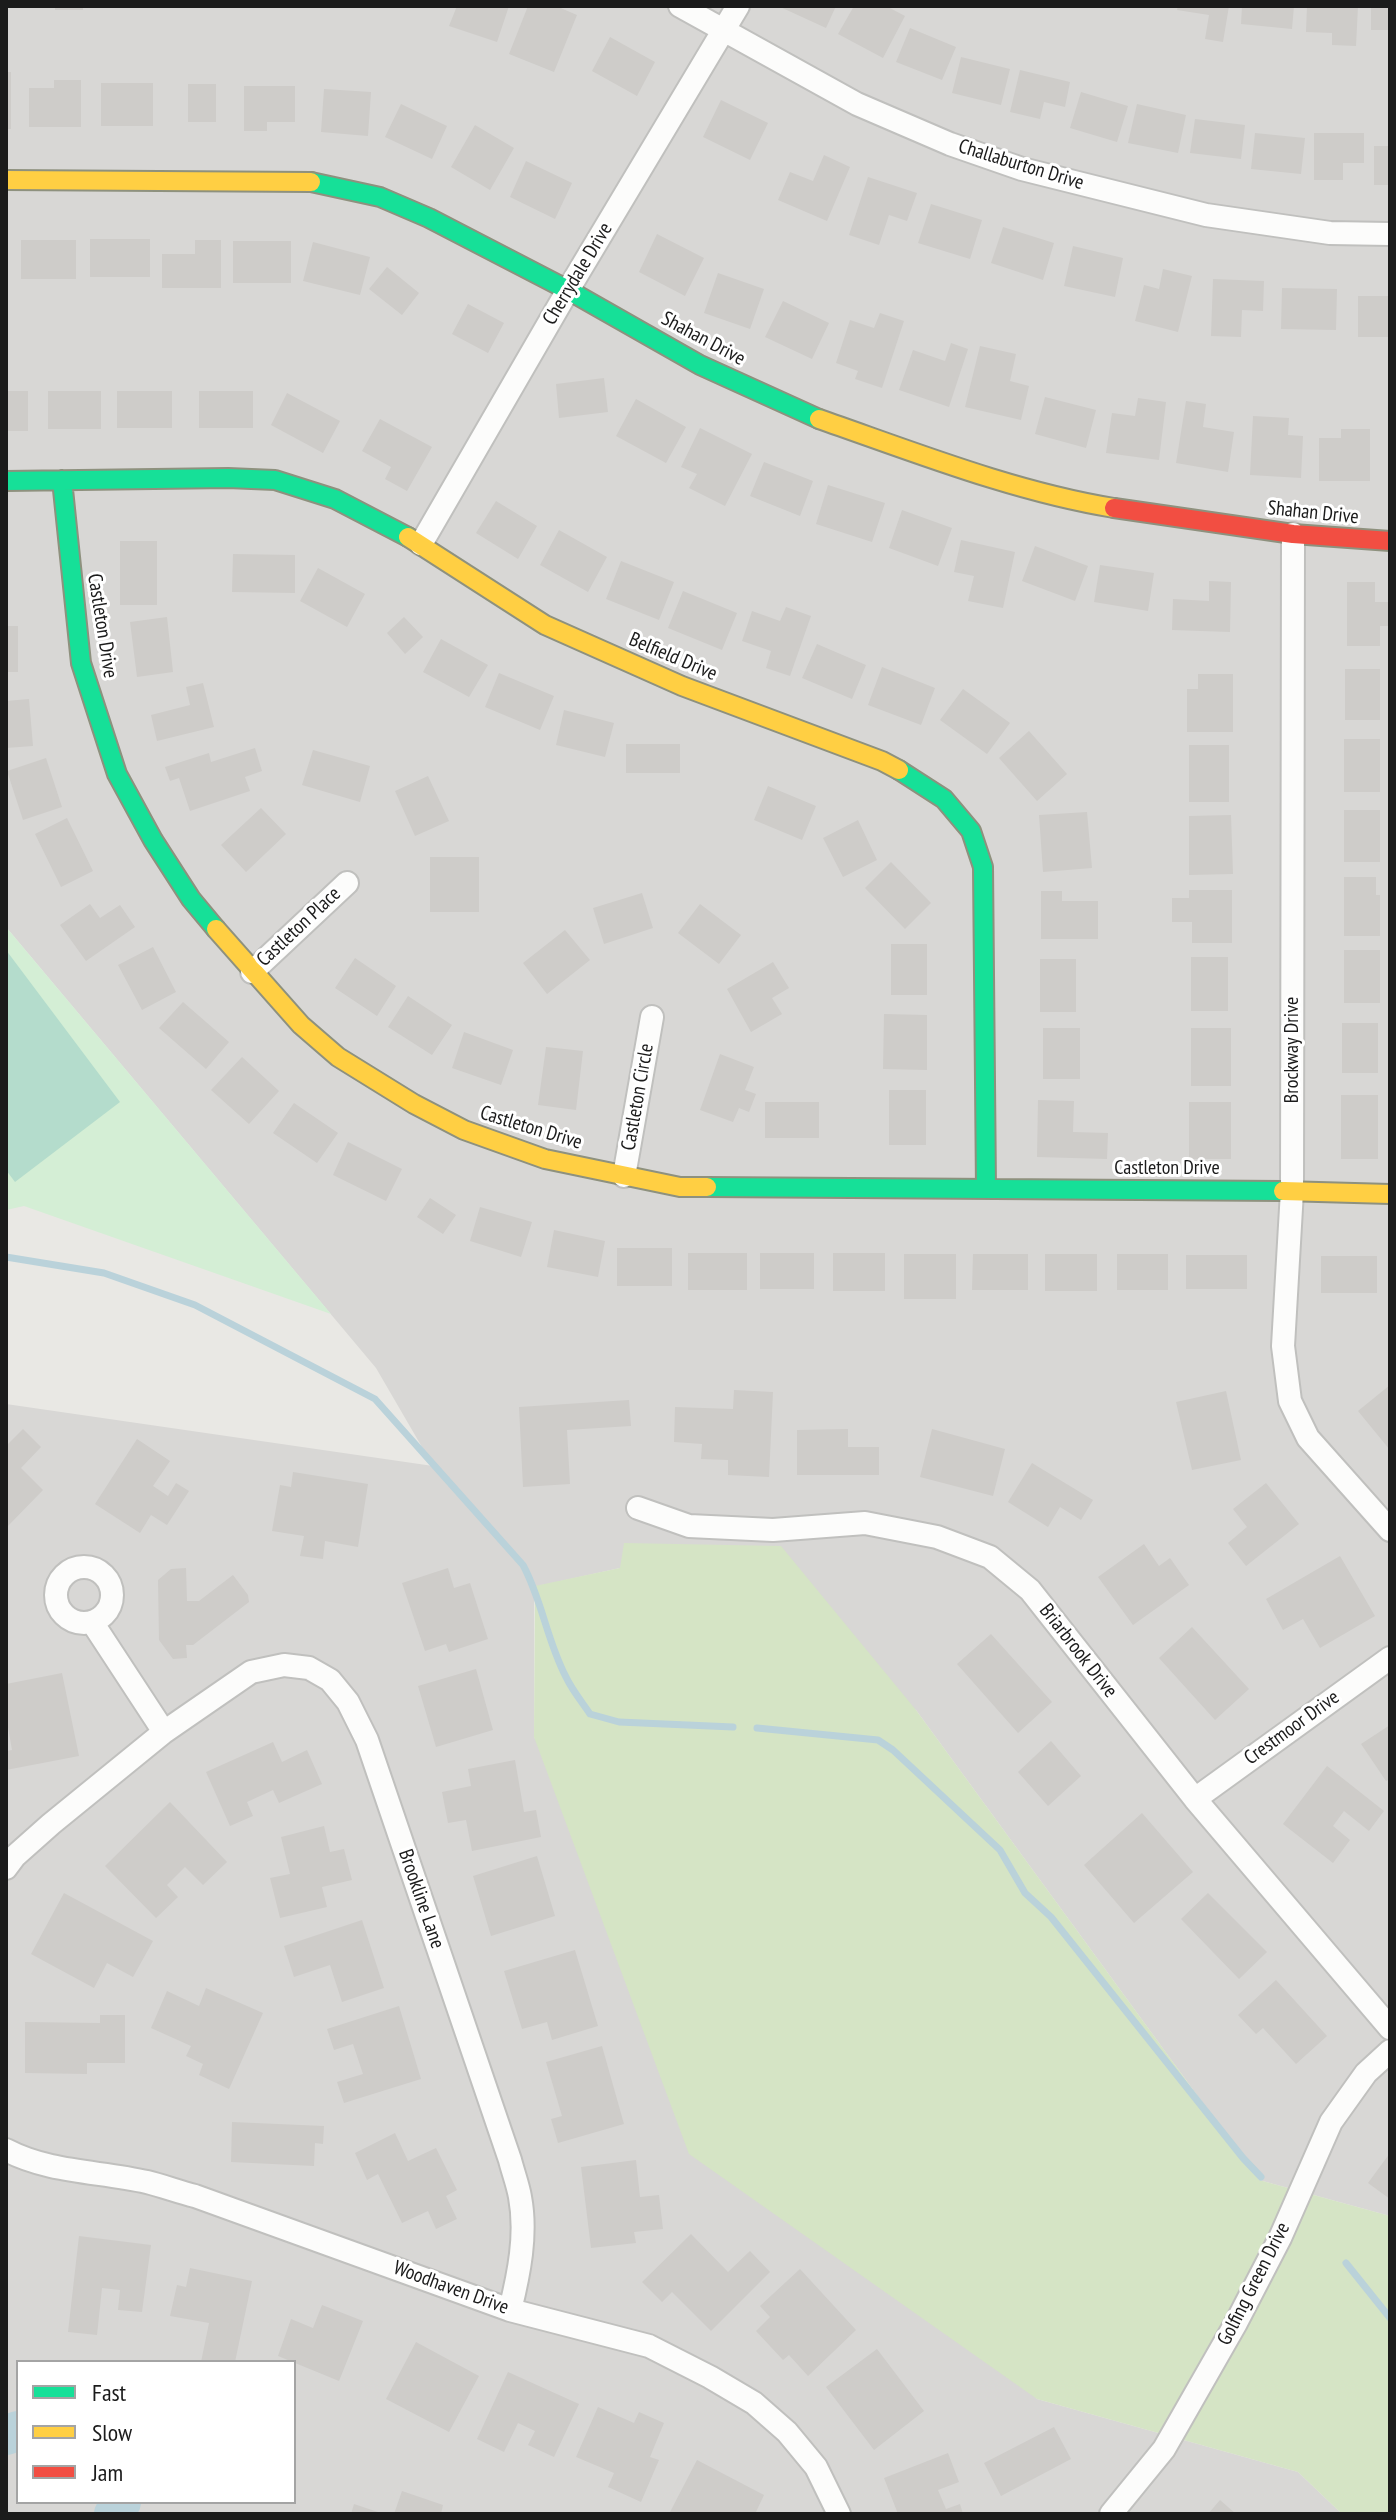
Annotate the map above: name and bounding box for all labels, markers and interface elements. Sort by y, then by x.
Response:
street label: Challaburton Drive [955,135,1087,195]
street label: Cherrydale Drive [538,219,618,329]
street label: Shahan Drive [657,307,749,371]
street label: Shahan Drive [1266,496,1360,530]
street label: Castleton Drive [82,572,122,680]
street label: Belfield Drive [625,628,721,686]
street label: Castleton Place [252,882,346,972]
street label: Brockway Drive [1280,997,1304,1103]
street label: Castleton Circle [617,1042,659,1152]
street label: Castleton Drive [477,1101,585,1155]
street label: Castleton Drive [1114,1156,1220,1180]
street label: Briarbrook Drive [1034,1599,1122,1703]
street label: Crestmoor Drive [1240,1686,1344,1770]
street label: Brookline Lane [393,1846,449,1952]
street label: Golfing Green Drive [1213,2219,1295,2349]
street label: Woodhaven Drive [390,2256,512,2320]
legend [16,2360,296,2504]
text: Fast [92,2377,126,2408]
text: Slow [92,2417,132,2448]
text: Jam [92,2457,123,2488]

